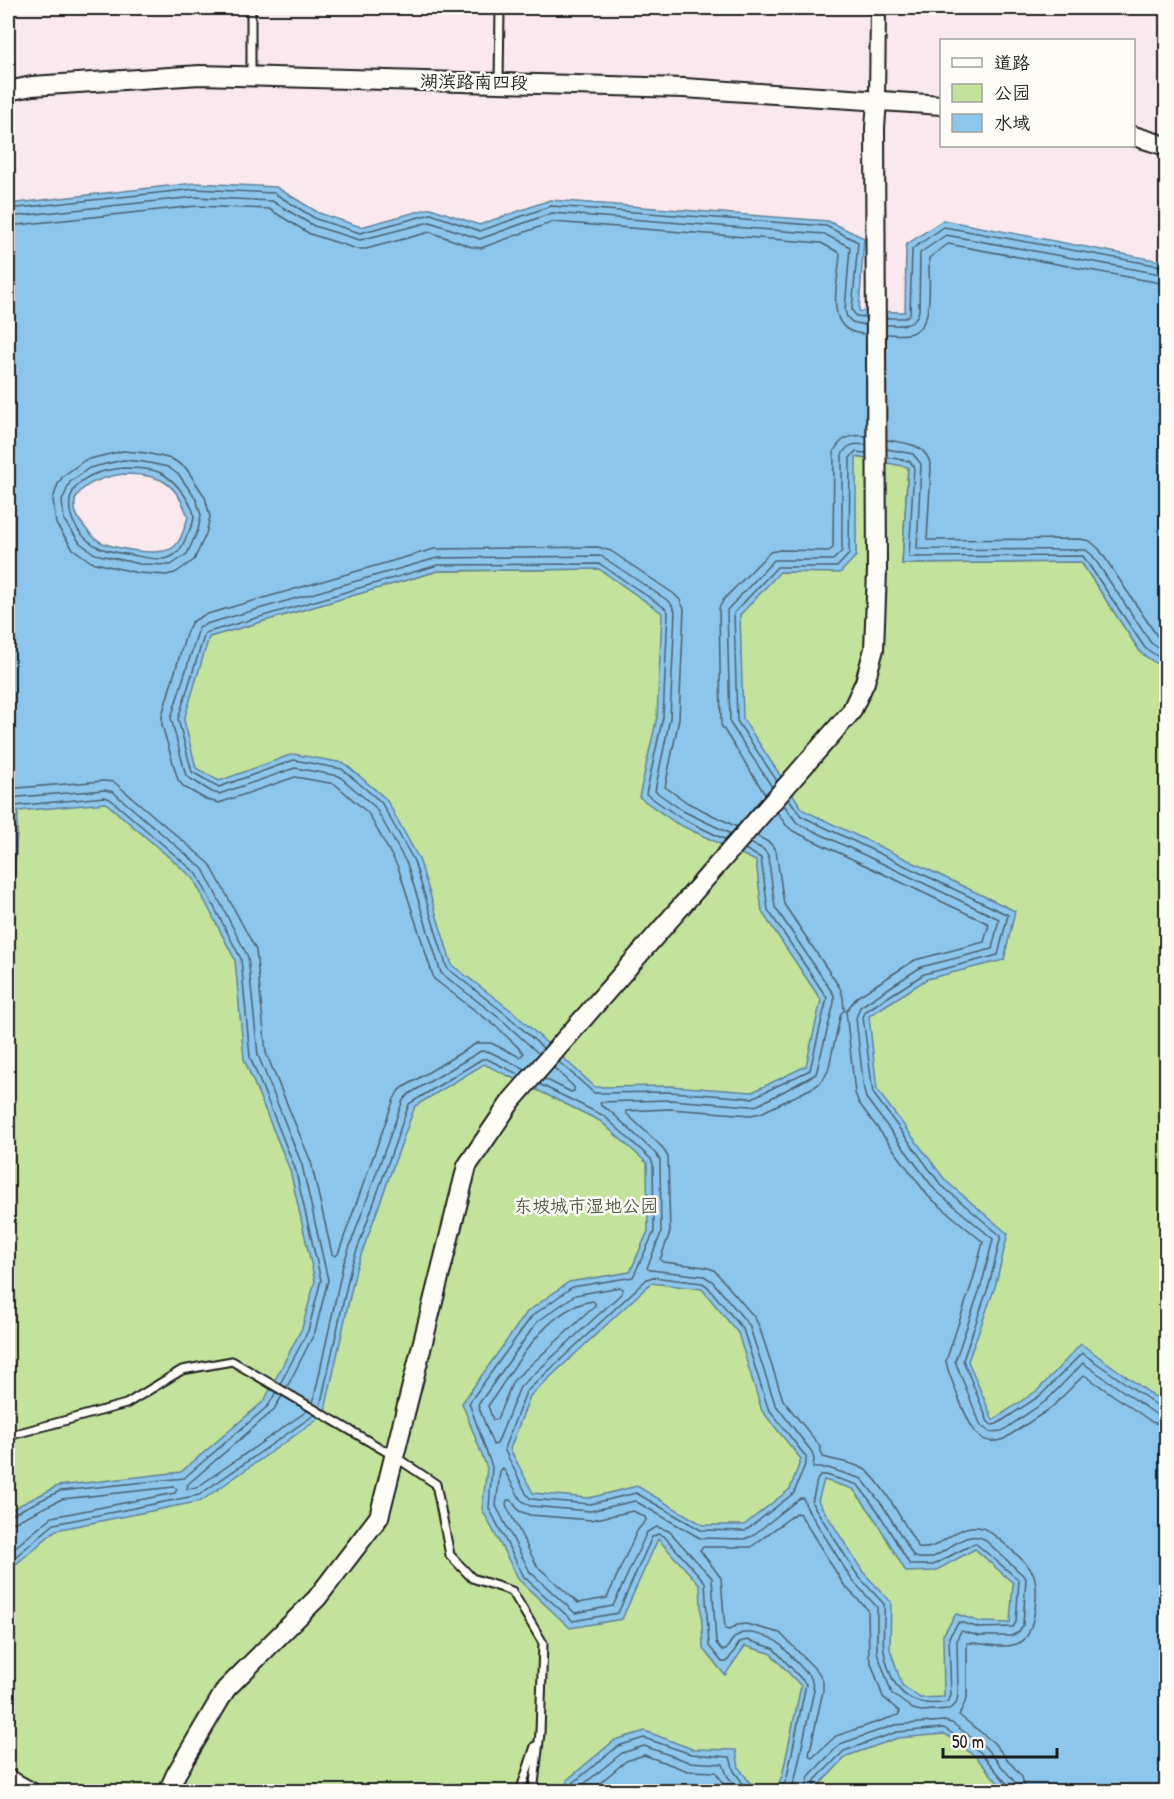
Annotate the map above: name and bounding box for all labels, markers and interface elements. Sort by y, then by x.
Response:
legend [940,39,1135,147]
text: 道路 [994,50,1030,75]
street label: 湖滨路南四段 [420,68,528,95]
text: 公园 [994,80,1030,105]
text: 水域 [994,110,1030,135]
park label: 东坡城市湿地公园 [514,1193,658,1218]
scale bar [943,1721,1057,1759]
text: 50 m [952,1729,984,1754]

